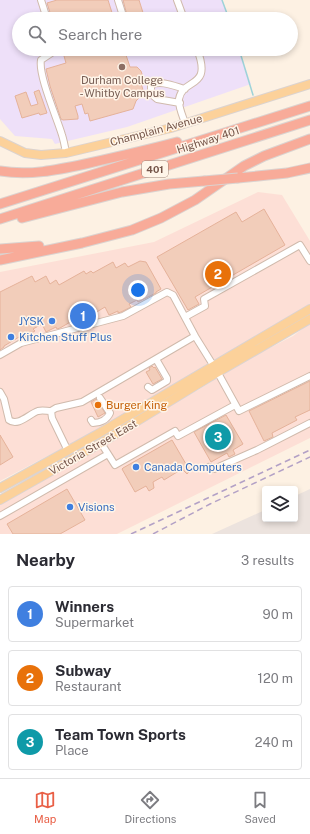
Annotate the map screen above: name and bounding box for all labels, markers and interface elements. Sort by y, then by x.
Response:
search box [12,12,298,56]
icon: search [26,23,48,45]
text: Search here [58,26,142,43]
marker: Durham College - Whitby Campus [117,62,127,72]
place label: Durham College - Whitby Campus [79,74,165,99]
street label: Champlain Avenue [109,112,203,148]
street label: Highway 401 [175,124,241,156]
road number: 401 [142,161,168,177]
pin: 2 [205,259,231,289]
your location [128,280,148,300]
pin: 1 [70,301,96,331]
place label: JYSK [19,315,44,327]
marker: JYSK [47,316,57,326]
place label: Kitchen Stuff Plus [19,331,112,343]
marker: Kitchen Stuff Plus [6,332,16,342]
place label: Burger King [106,399,167,411]
marker: Burger King [93,400,103,410]
street label: Victoria Street East [47,417,139,477]
pin: 3 [205,422,231,452]
place label: Canada Computers [144,461,242,473]
marker: Canada Computers [131,462,141,472]
map controls [262,486,298,522]
button: layers [262,486,298,522]
place label: Visions [78,501,115,513]
marker: Visions [65,502,75,512]
text: Nearby [16,550,75,570]
text: 3 results [241,553,294,568]
text: Winners [55,598,114,615]
text: 1 [27,607,33,622]
text: 90 m [263,607,293,622]
text: Supermarket [55,615,134,630]
text: Subway [55,662,112,679]
text: 2 [26,671,34,686]
text: 120 m [258,671,293,686]
text: Restaurant [55,679,121,694]
text: Team Town Sports [55,726,186,743]
text: 3 [26,735,34,750]
text: 240 m [255,735,293,750]
text: Place [55,743,89,758]
tab: Map [34,789,56,825]
tab: Directions [125,789,176,825]
tab: Saved [244,789,276,825]

